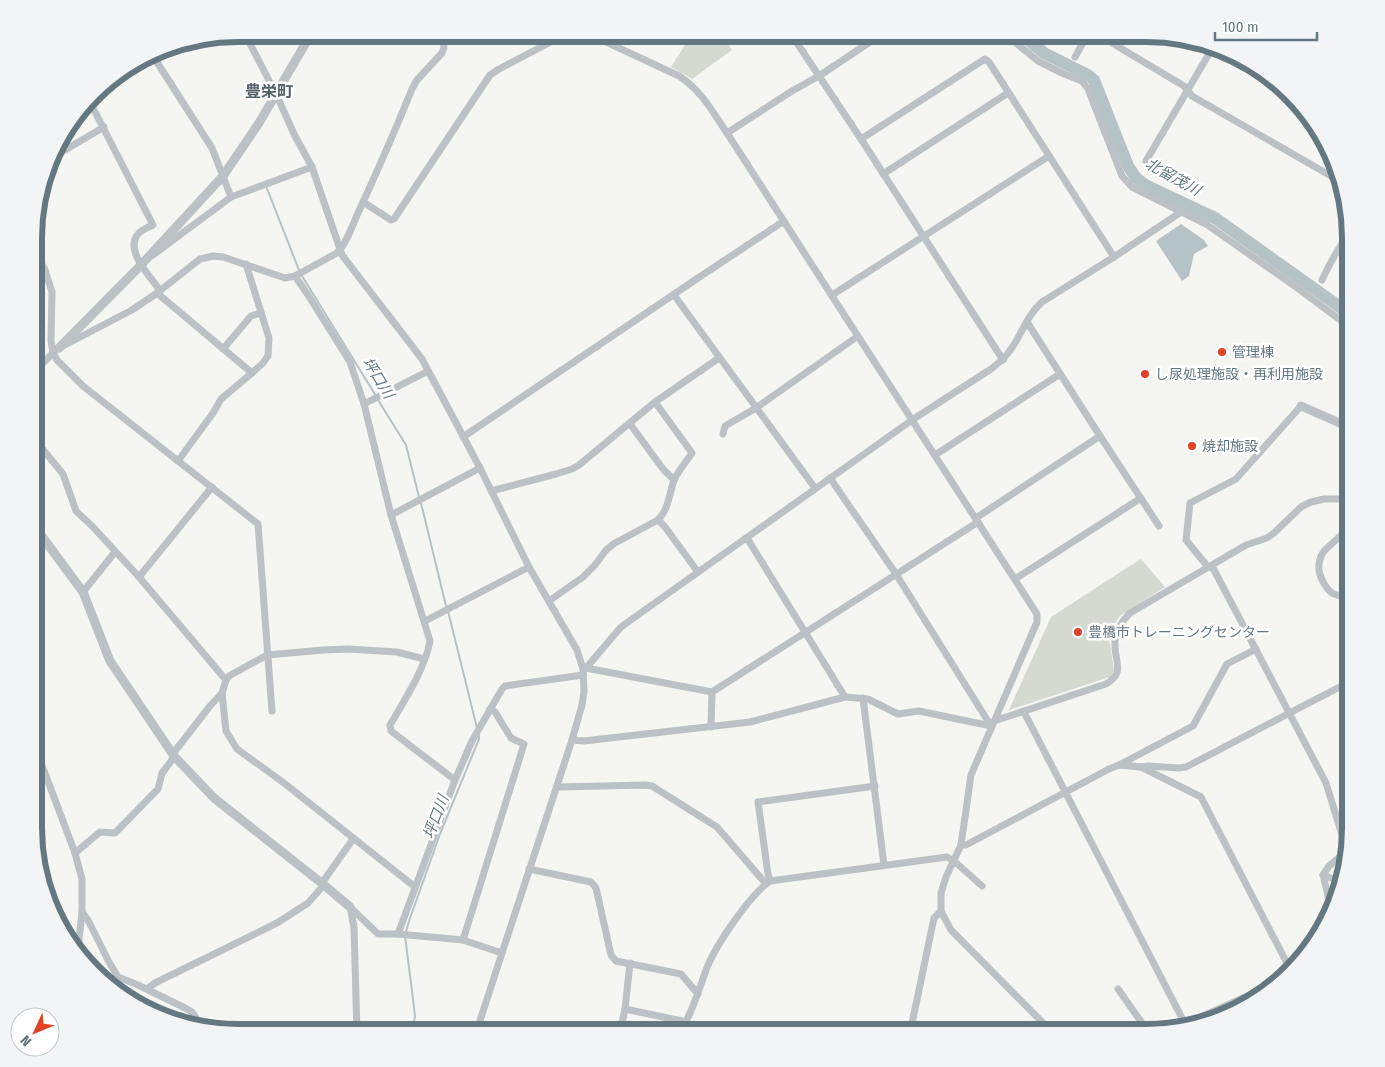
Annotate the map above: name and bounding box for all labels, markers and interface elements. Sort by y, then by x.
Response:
scale bar [1215,10,1318,42]
text: 100 m [1222,18,1259,36]
district label: 豊栄町 [245,82,293,101]
water label: 北留茂川 [1142,155,1205,200]
place label: 管理棟 [1232,344,1274,361]
marker: 管理棟 [1216,346,1228,358]
water label: 坪口川 [358,354,399,404]
place label: し尿処理施設・再利用施設 [1155,366,1323,383]
marker: し尿処理施設・再利用施設 [1139,368,1151,380]
place label: 焼却施設 [1202,438,1258,455]
marker: 焼却施設 [1186,440,1198,452]
place label: 豊橋市トレーニングセンター [1088,624,1270,641]
marker: 豊橋市トレーニングセンター [1072,626,1084,638]
water label: 坪口川 [420,791,453,841]
north arrow [10,1007,60,1057]
text: N [17,1032,35,1050]

